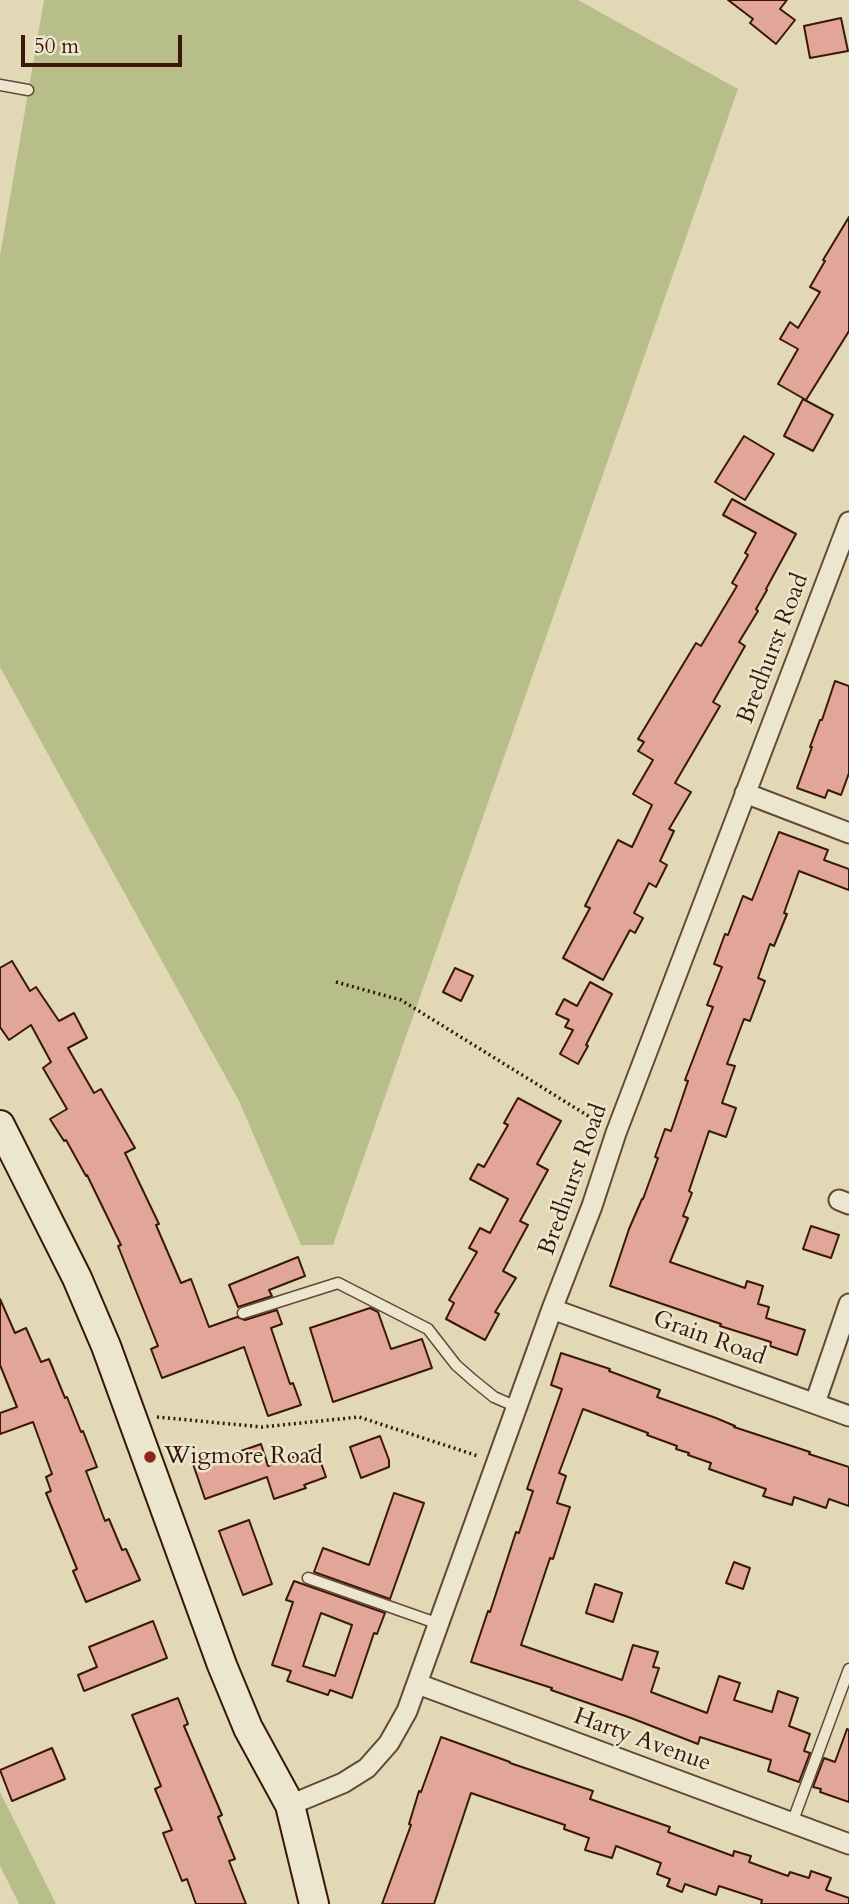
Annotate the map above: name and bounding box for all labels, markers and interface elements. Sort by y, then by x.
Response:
scale bar [24,21,186,65]
text: 50 m [34,32,79,61]
street label: Bredhurst Road [732,570,816,728]
street label: Bredhurst Road [533,1101,615,1259]
street label: Grain Road [649,1305,769,1373]
place label: Wigmore Road [164,1443,323,1471]
marker: Wigmore Road [142,1449,158,1465]
street label: Harty Avenue [570,1703,714,1779]

